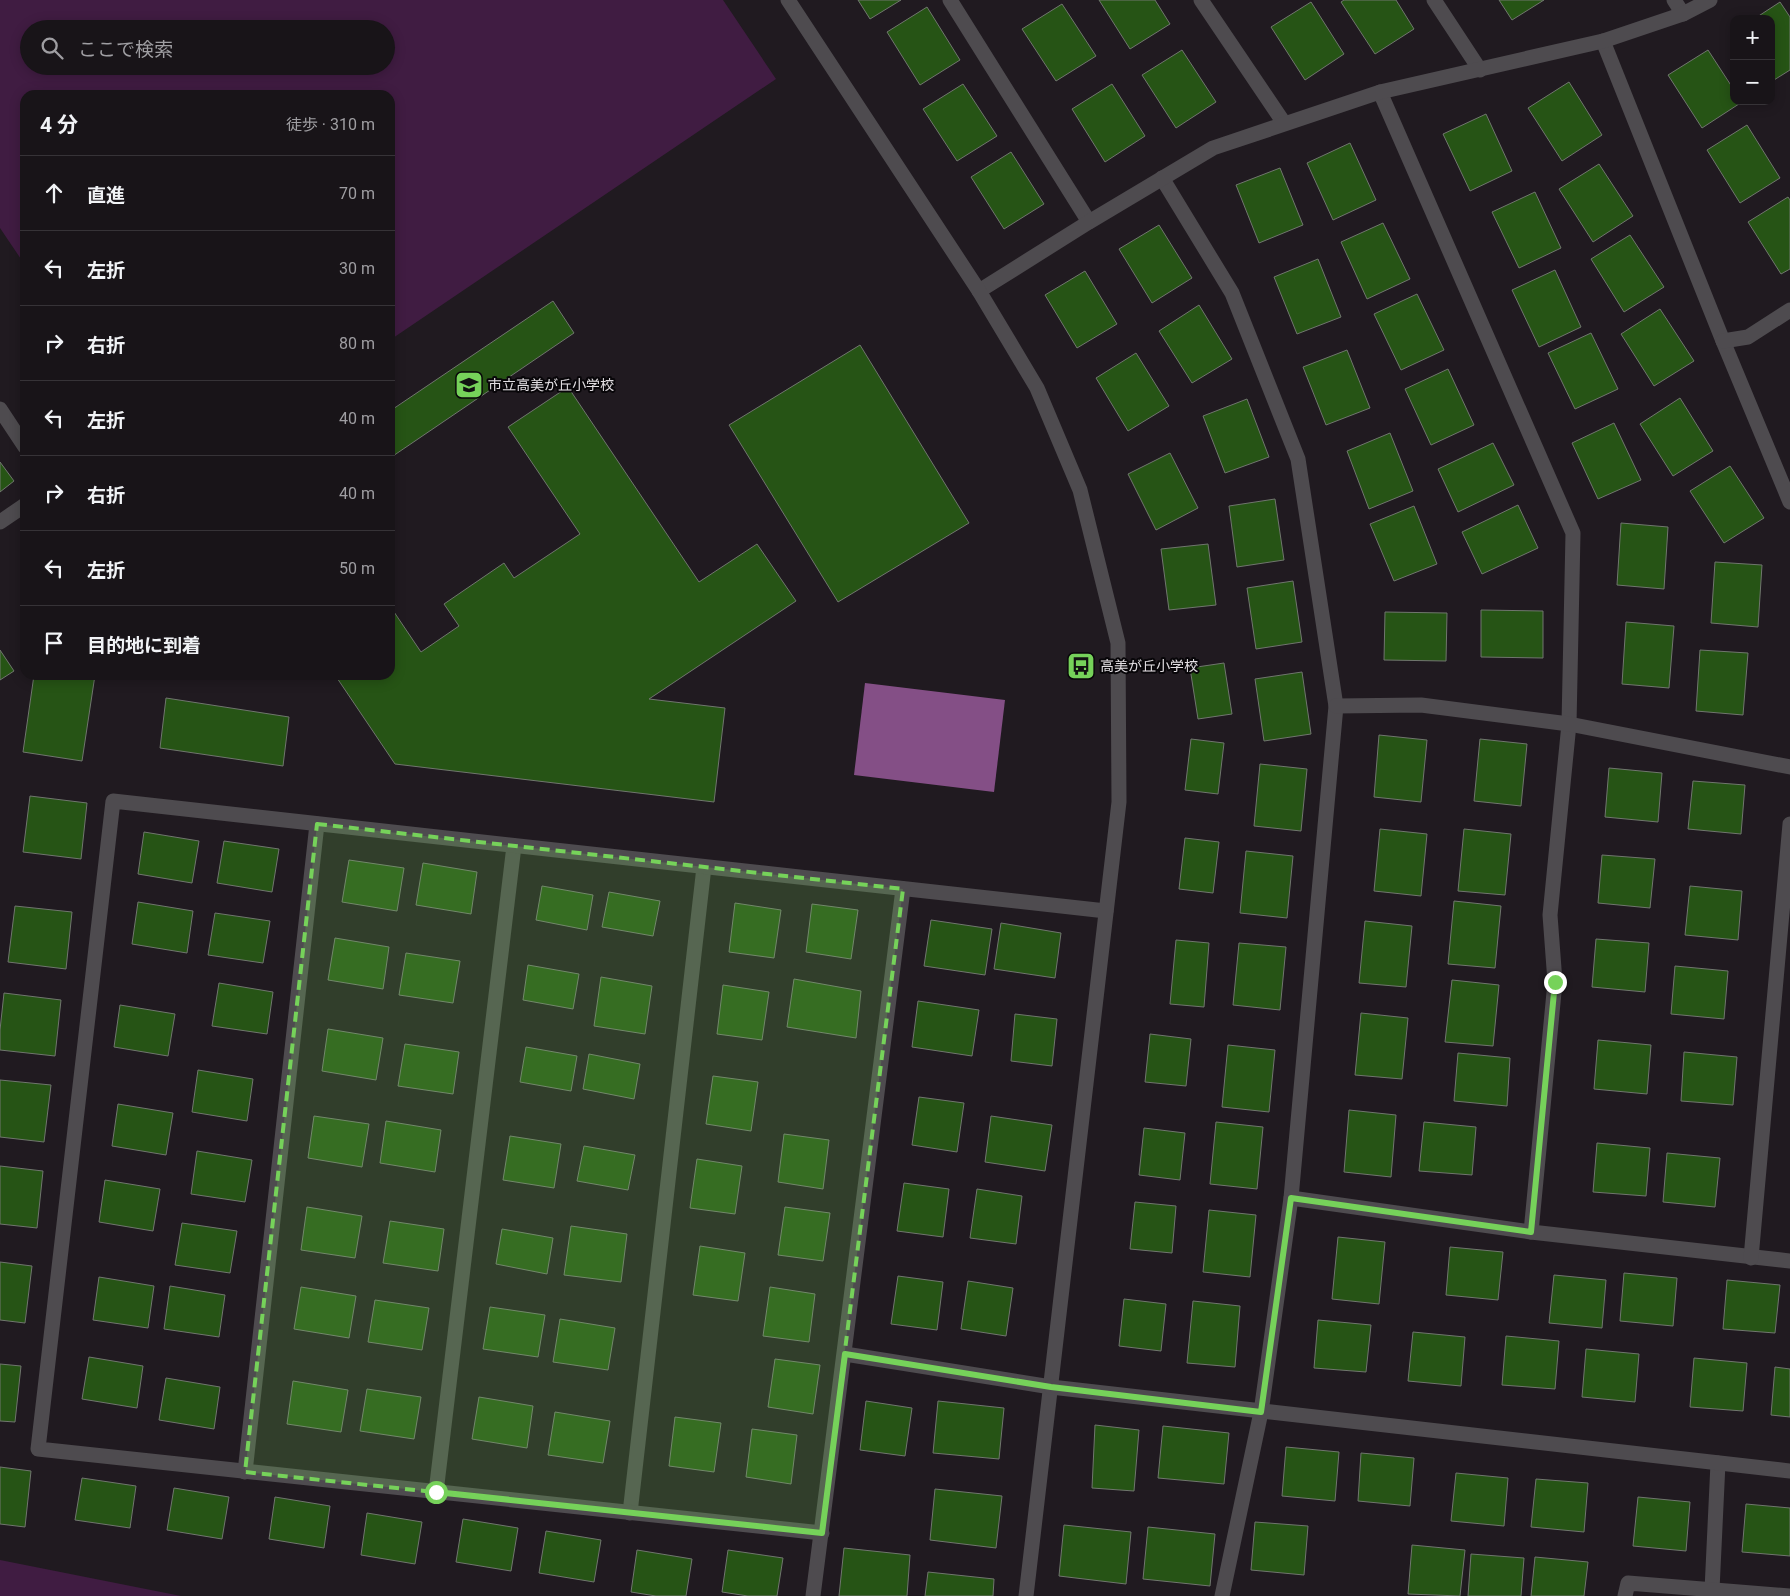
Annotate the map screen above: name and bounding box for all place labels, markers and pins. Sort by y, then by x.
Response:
school or university icon: 市立高美が丘小学校 [454,370,484,400]
place label: 市立高美が丘小学校 [488,377,614,393]
bus stop icon: 高美が丘小学校 [1066,651,1096,681]
place label: 高美が丘小学校 [1100,658,1198,674]

